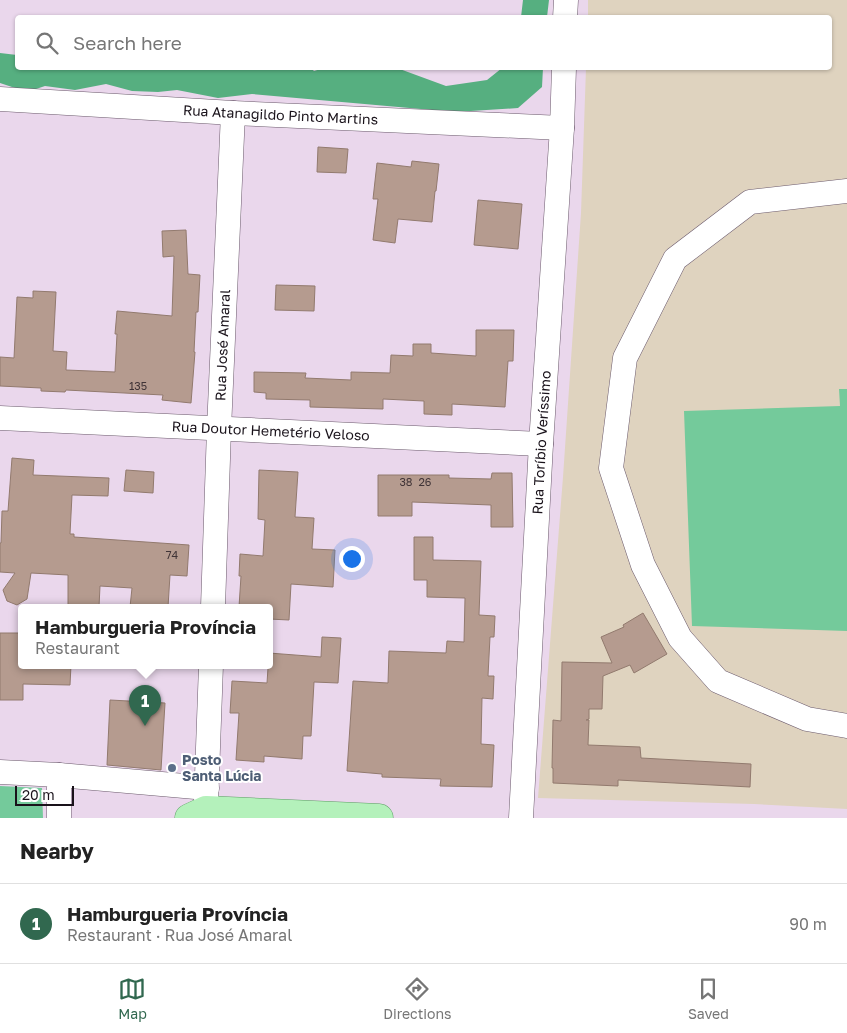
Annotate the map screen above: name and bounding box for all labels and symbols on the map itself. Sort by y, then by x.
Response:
street label: Rua Atanagildo Pinto Martins [182,101,379,128]
street label: Rua José Amaral [211,289,233,401]
street label: Rua Toríbio Veríssimo [528,370,554,515]
house number: 135 [129,379,147,392]
street label: Rua Doutor Hemetério Veloso [171,417,370,444]
house number: 38 [399,475,413,488]
house number: 26 [418,475,432,488]
your location [339,546,365,572]
house number: 74 [166,548,179,561]
pin: 1 [129,685,161,726]
place label: Posto Santa Lúcia [182,751,261,784]
marker: Posto Santa Lúcia [166,762,178,774]
scale bar [15,783,74,806]

